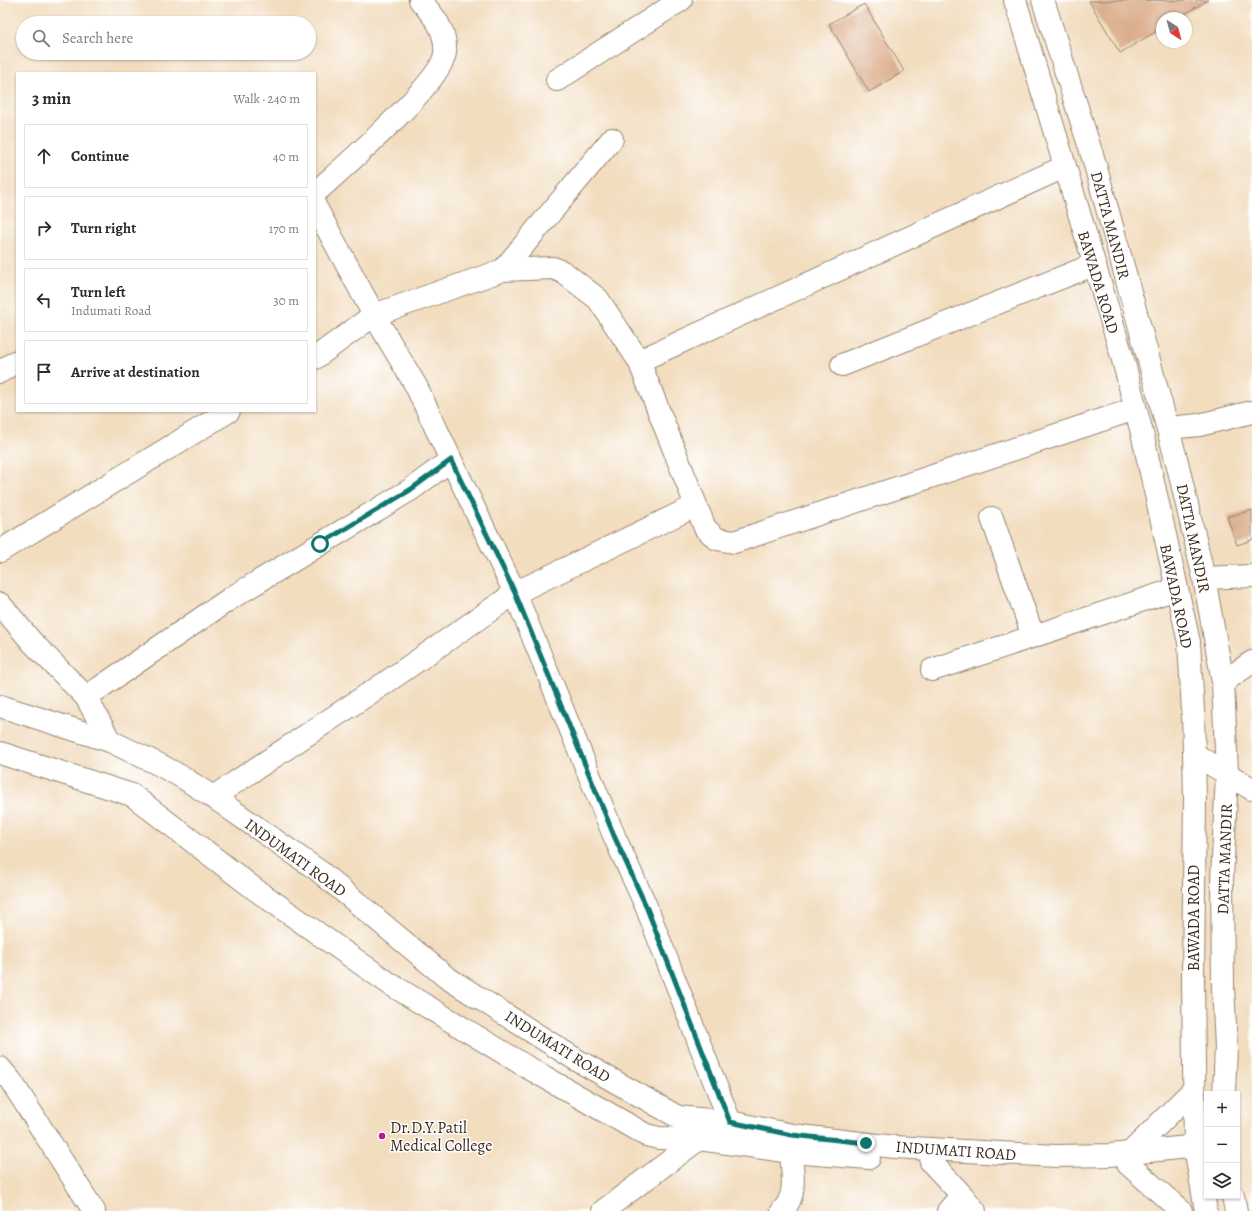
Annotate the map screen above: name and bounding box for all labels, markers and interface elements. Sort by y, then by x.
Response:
north arrow [1156,12,1192,48]
search box [16,16,316,60]
icon: search [30,27,52,49]
text: Search here [62,28,133,48]
text: 3 min [32,87,71,110]
text: Walk · 240 m [233,90,300,107]
icon: ahead [33,145,55,167]
text: Continue [71,146,129,166]
text: 40 m [273,148,299,165]
street label: DATTA MANDIR [1085,169,1135,282]
icon: right [33,217,55,239]
text: Turn right [71,218,136,238]
text: 170 m [269,220,299,237]
street label: BAWADA ROAD [1072,228,1124,336]
text: Turn left [71,282,126,302]
icon: left [33,289,55,311]
text: 30 m [273,292,299,309]
text: Indumati Road [71,302,151,319]
icon: arrive [33,361,55,383]
text: Arrive at destination [71,362,200,382]
street label: DATTA MANDIR [1171,482,1215,595]
route start [311,535,329,553]
street label: BAWADA ROAD [1154,542,1198,651]
street label: DATTA MANDIR [1212,803,1238,915]
street label: INDUMATI ROAD [240,813,351,902]
street label: BAWADA ROAD [1183,865,1205,971]
street label: INDUMATI ROAD [500,1006,614,1088]
map controls [1204,1091,1240,1199]
button: + [1204,1091,1240,1127]
place label: Dr.D.Y.Patil Medical College [390,1117,492,1157]
button: − [1204,1127,1240,1163]
marker: Dr.D.Y.Patil Medical College [377,1131,387,1141]
route end [857,1134,875,1152]
street label: INDUMATI ROAD [895,1136,1017,1166]
button: layers [1204,1163,1240,1199]

